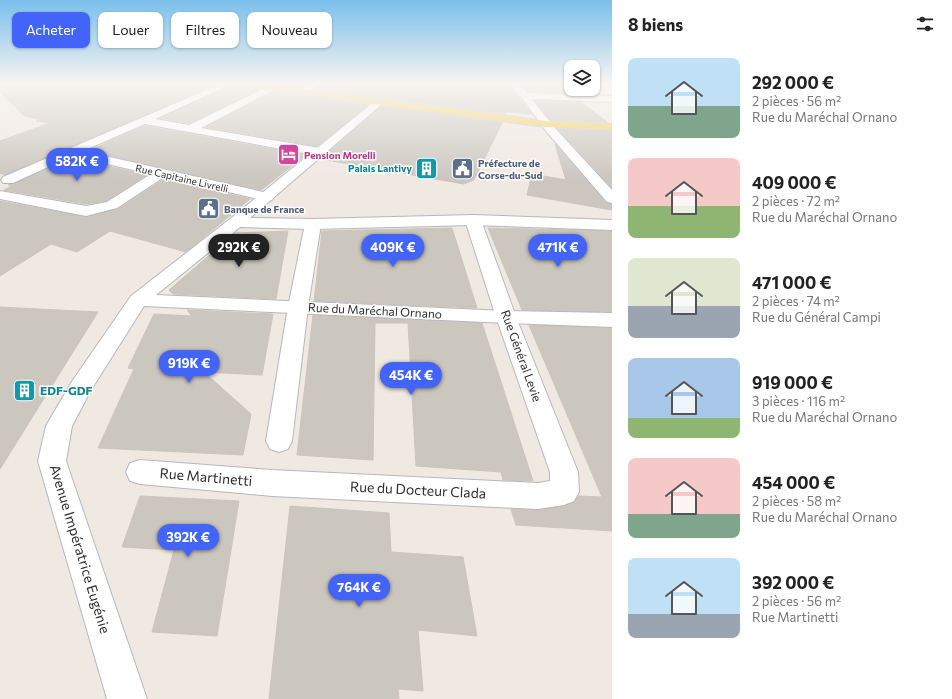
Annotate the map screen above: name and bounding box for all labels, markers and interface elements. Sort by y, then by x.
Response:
chip: Acheter [12,12,90,48]
chip: Louer [98,12,163,48]
chip: Filtres [171,12,239,48]
chip: Nouveau [247,12,332,48]
icon: filters [914,13,936,35]
text: 8 biens [628,14,683,35]
map controls [564,60,600,96]
button: layers [564,60,600,96]
text: 292 000 € [752,72,834,93]
icon: home [660,74,708,122]
text: 2 pièces · 56 m² [752,93,841,109]
text: Rue du Maréchal Ornano [752,109,897,125]
hotel icon: Pension Morelli [276,142,302,168]
pin: 582K € [44,148,110,182]
place label: Pension Morelli [304,149,376,161]
text: 582K € [55,153,99,169]
building icon: Palais Lantivy [414,155,440,181]
public building icon: Préfecture de Corse-du-Sud [450,156,476,182]
place label: Préfecture de Corse-du-Sud [478,157,543,181]
street label: Rue Capitaine Livrelli [134,161,230,195]
place label: Palais Lantivy [348,162,413,174]
text: 409 000 € [752,172,837,193]
icon: home [660,174,708,222]
text: 2 pièces · 72 m² [752,193,840,209]
public building icon: Banque de France [196,196,222,222]
place label: Banque de France [224,203,304,215]
text: Rue du Maréchal Ornano [752,209,897,225]
pin: 292K € [206,234,272,268]
pin: 409K € [360,234,426,268]
pin: 471K € [525,234,591,268]
text: 292K € [217,239,261,255]
text: 409K € [370,239,416,255]
text: 471K € [537,239,579,255]
text: 471 000 € [752,272,831,293]
icon: home [660,274,708,322]
text: 2 pièces · 74 m² [752,293,840,309]
street label: Rue du Maréchal Ornano [308,300,442,320]
street label: Rue Général Levie [499,308,545,403]
text: Rue du Général Campi [752,309,881,325]
pin: 919K € [156,350,222,384]
text: 919K € [168,355,210,371]
pin: 454K € [378,362,444,396]
text: 454K € [389,367,433,383]
text: 919 000 € [752,372,833,393]
icon: home [660,374,708,422]
building icon: EDF-GDF [12,378,38,404]
place label: EDF-GDF [40,383,92,397]
text: 3 pièces · 116 m² [752,393,845,409]
text: Rue du Maréchal Ornano [752,409,897,425]
street label: Avenue Impératrice Eugénie [47,462,114,635]
street label: Rue Martinetti [159,464,253,489]
text: 454 000 € [752,472,835,493]
icon: home [660,474,708,522]
street label: Rue du Docteur Clada [349,477,487,502]
text: 2 pièces · 58 m² [752,493,841,509]
text: Rue du Maréchal Ornano [752,509,897,525]
pin: 392K € [155,524,221,558]
text: 392K € [166,529,210,545]
text: 392 000 € [752,572,834,593]
pin: 764K € [326,574,392,608]
icon: home [660,574,708,622]
text: 764K € [337,579,381,595]
text: 2 pièces · 56 m² [752,593,841,609]
text: Rue Martinetti [752,609,838,625]

